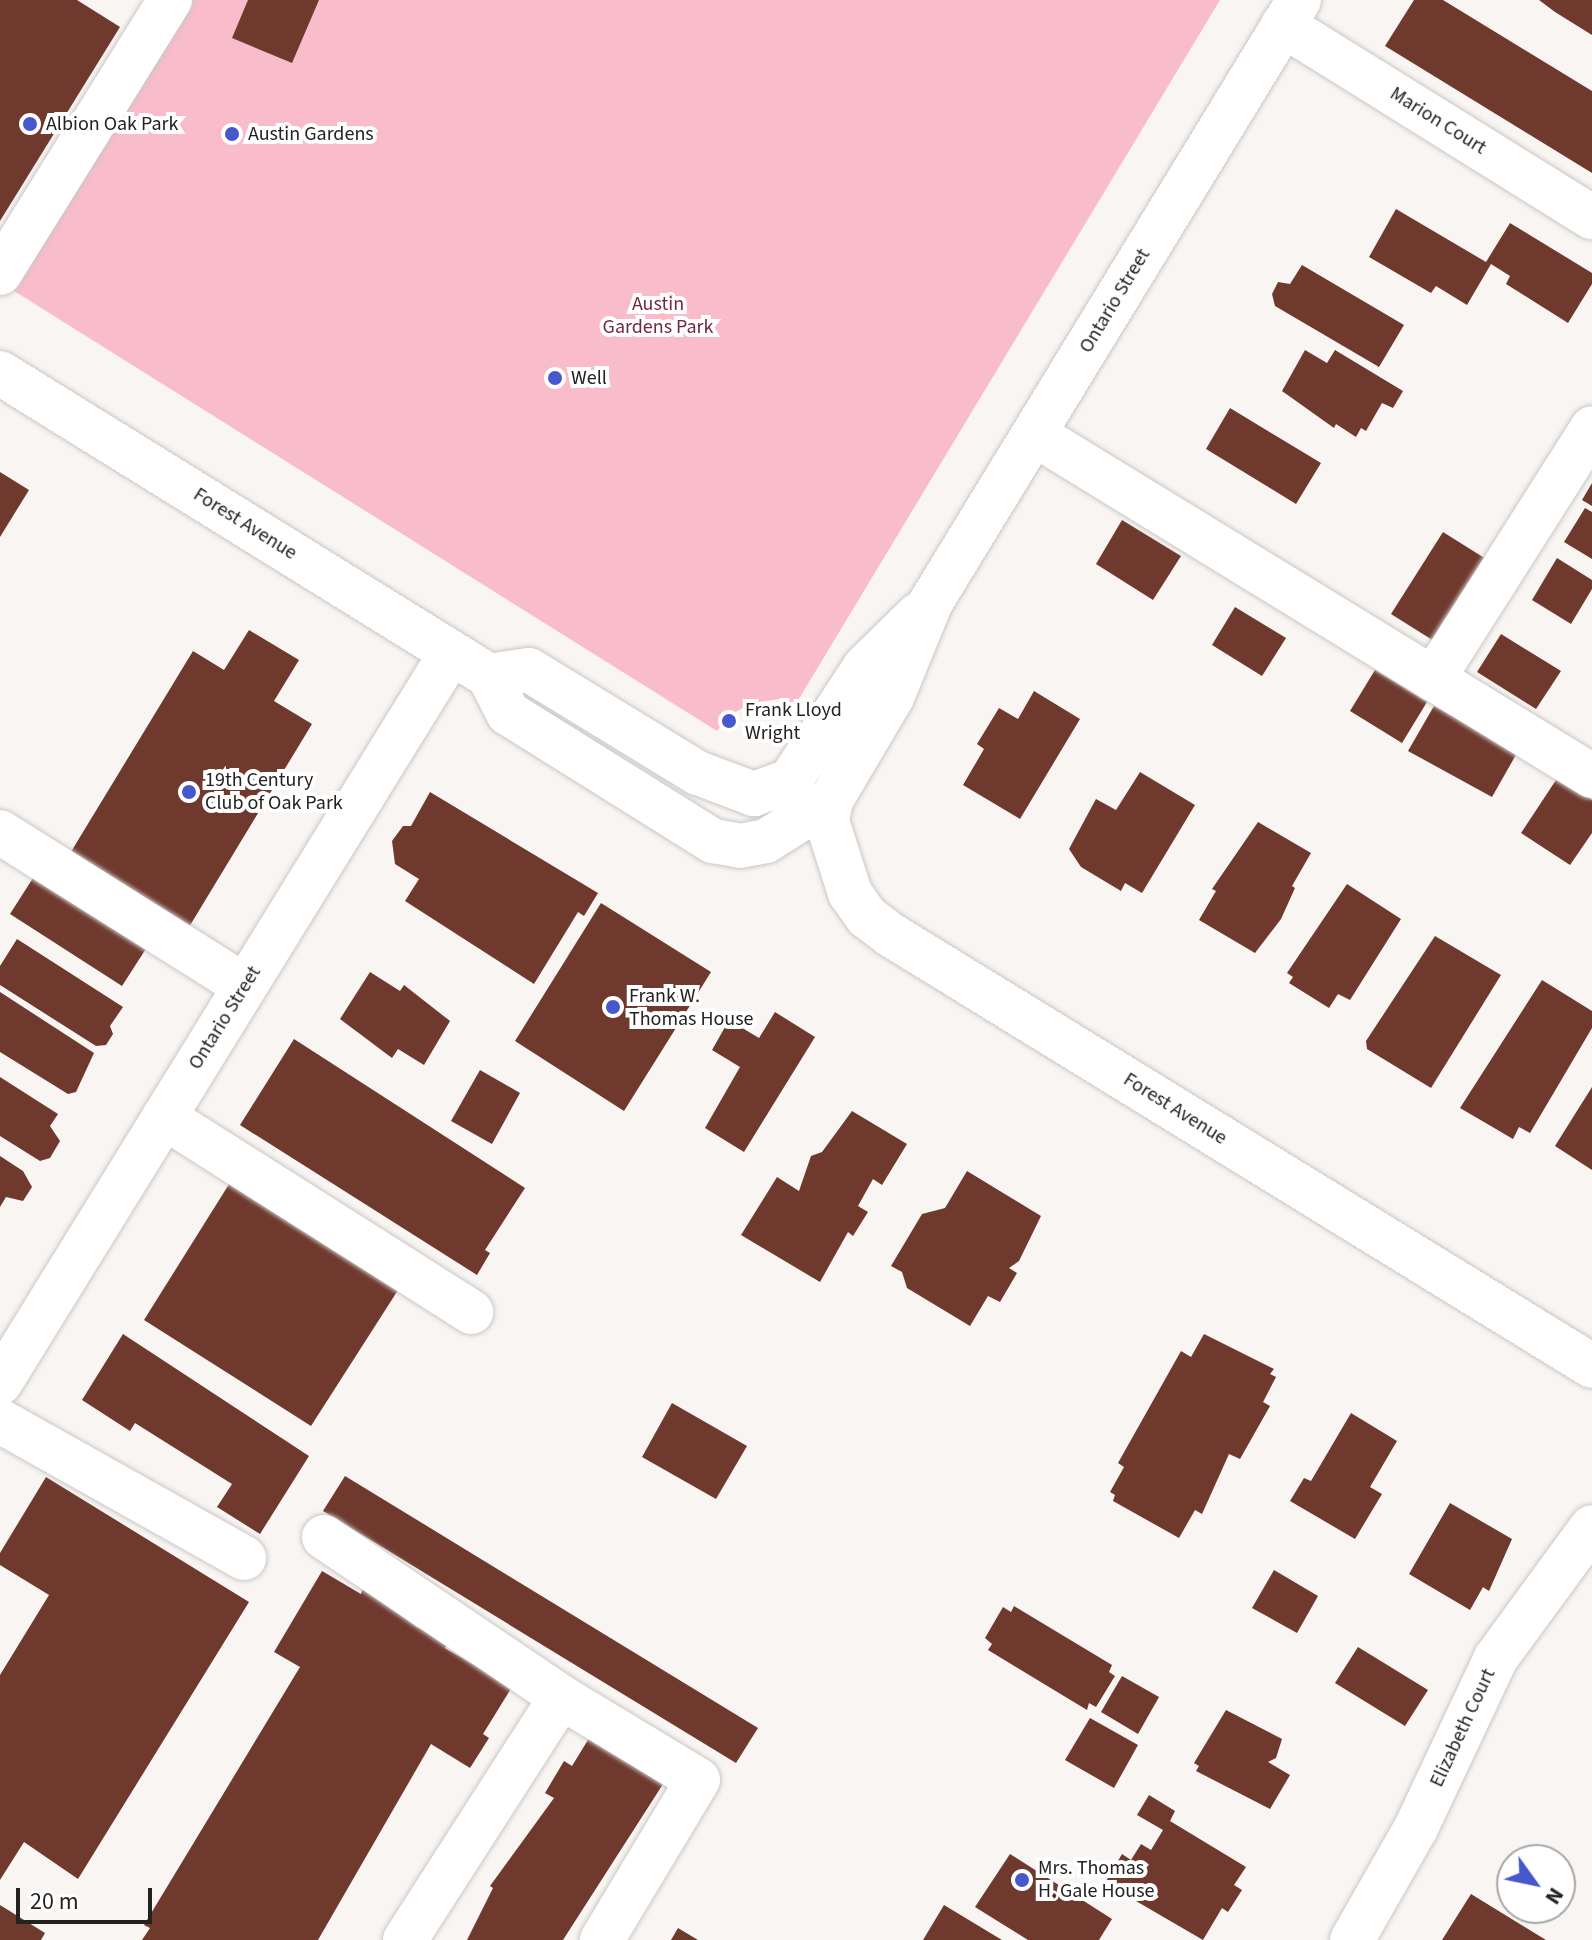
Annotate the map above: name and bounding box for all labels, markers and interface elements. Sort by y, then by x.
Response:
street label: Marion Court [1385,82,1491,160]
place label: Albion Oak Park [46,112,178,136]
marker: Albion Oak Park [21,115,39,133]
place label: Austin Gardens [248,122,374,146]
marker: Austin Gardens [223,125,241,143]
street label: Ontario Street [1074,244,1156,358]
park label: Austin Gardens Park [603,293,713,340]
place label: Well [571,366,607,390]
marker: Well [546,369,564,387]
street label: Forest Avenue [189,483,301,565]
place label: Frank Lloyd Wright [745,698,842,745]
marker: Frank Lloyd Wright [720,712,738,730]
place label: 19th Century Club of Oak Park [205,768,343,815]
marker: 19th Century Club of Oak Park [180,783,198,801]
street label: Ontario Street [184,962,266,1074]
place label: Frank W. Thomas House [629,984,754,1031]
marker: Frank W. Thomas House [604,998,622,1016]
street label: Forest Avenue [1119,1068,1231,1150]
street label: Elizabeth Court [1425,1665,1501,1791]
north arrow [1496,1844,1576,1924]
place label: Mrs. Thomas H. Gale House [1038,1856,1155,1903]
marker: Mrs. Thomas H. Gale House [1013,1871,1031,1889]
scale bar [20,1872,156,1922]
text: N [1537,1881,1572,1911]
text: 20 m [30,1884,79,1919]

